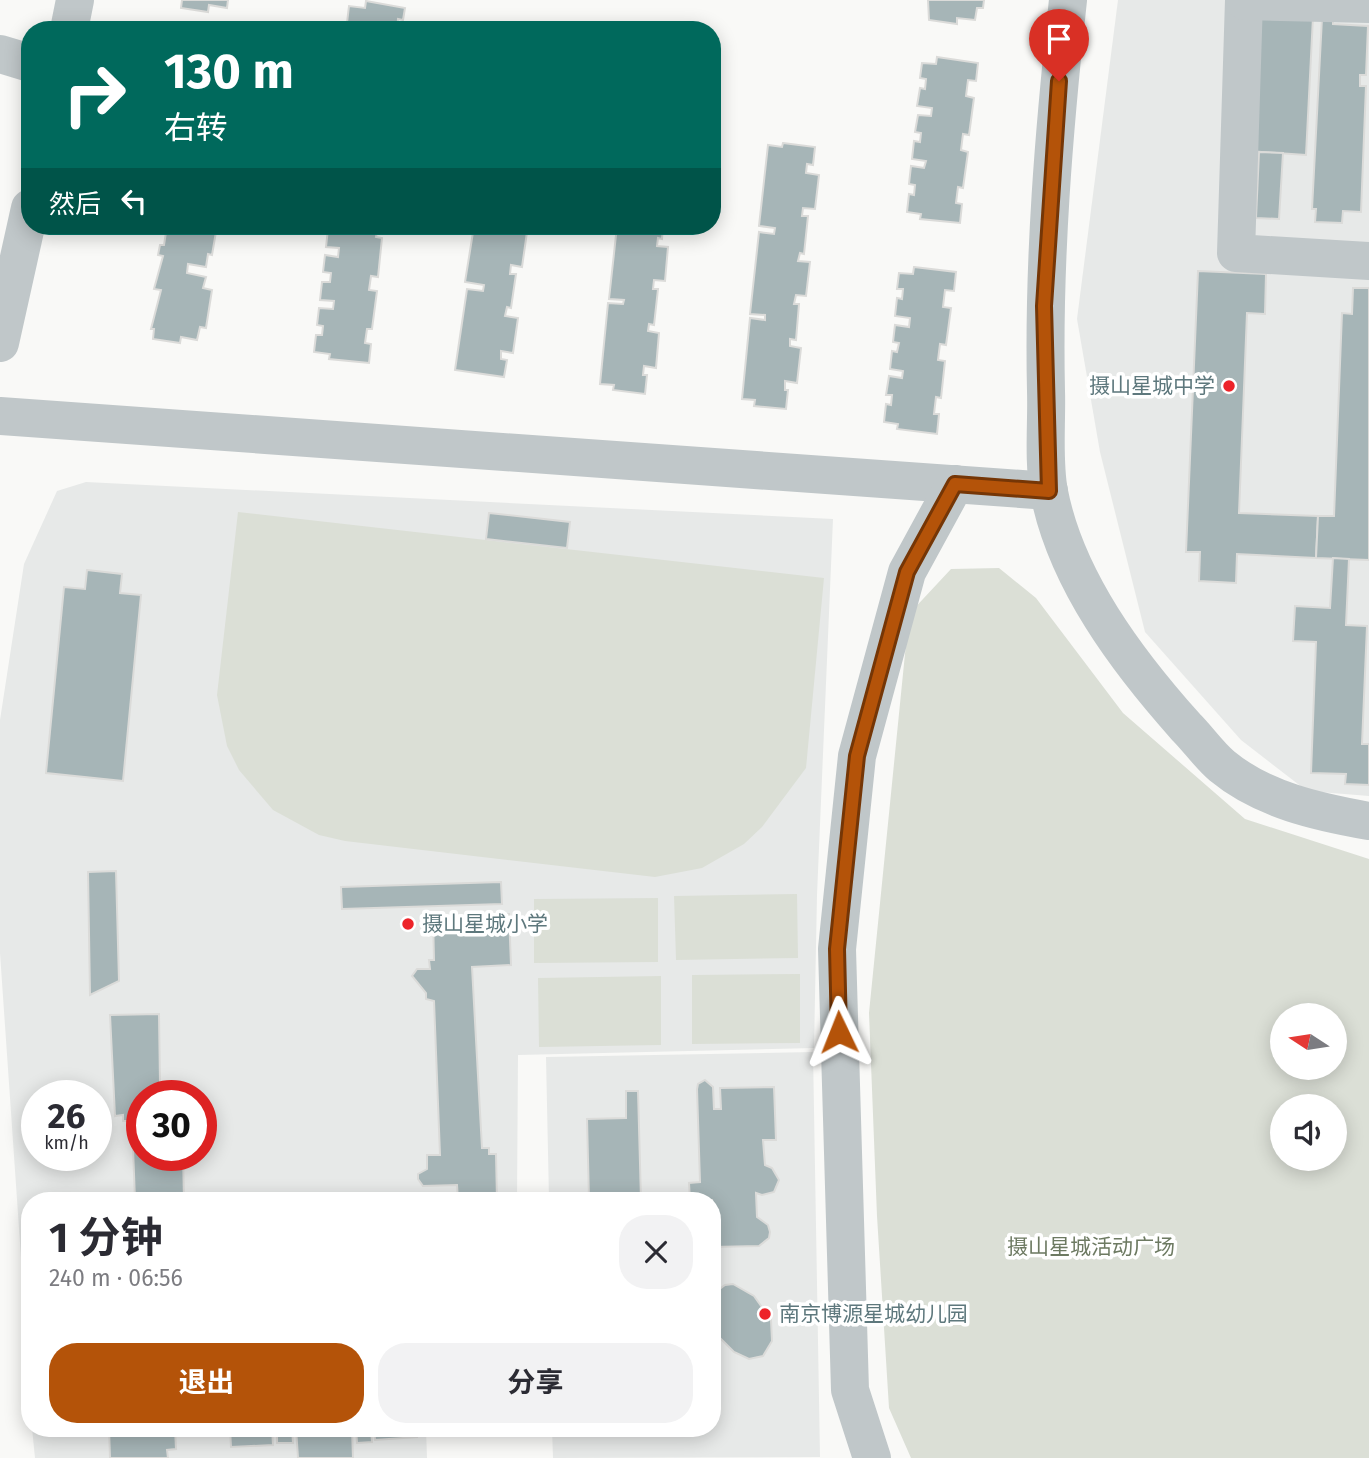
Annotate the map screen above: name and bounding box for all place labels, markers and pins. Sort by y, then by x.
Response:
pin [1029,9,1089,81]
place label: 摄山星城中学 [1089,373,1215,399]
marker: 摄山星城中学 [1221,378,1237,394]
place label: 摄山星城小学 [422,911,548,937]
marker: 摄山星城小学 [400,916,416,932]
place label: 南京博源星城幼儿园 [779,1301,968,1327]
marker: 南京博源星城幼儿园 [757,1306,773,1322]

